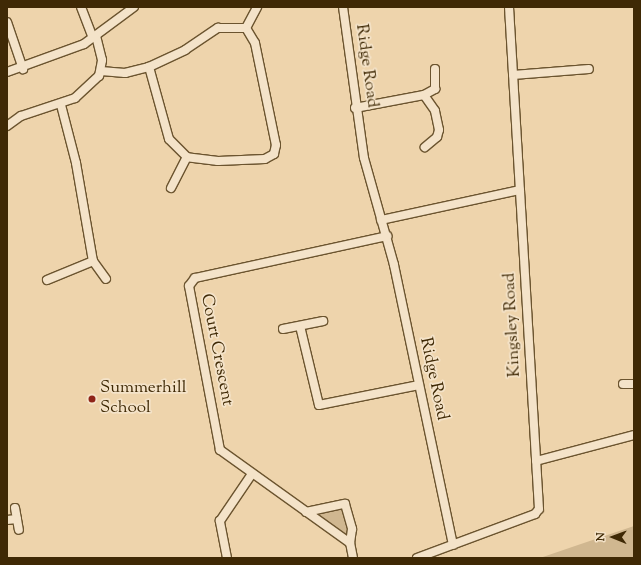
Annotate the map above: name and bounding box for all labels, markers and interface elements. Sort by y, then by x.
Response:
street label: Ridge Road [350,23,382,109]
street label: Kingsley Road [500,272,526,378]
street label: Court Crescent [195,292,237,408]
street label: Ridge Road [414,336,452,422]
place label: Summerhill School [100,379,186,419]
marker: Summerhill School [87,394,97,404]
north arrow [593,517,633,557]
text: N [593,532,609,541]

